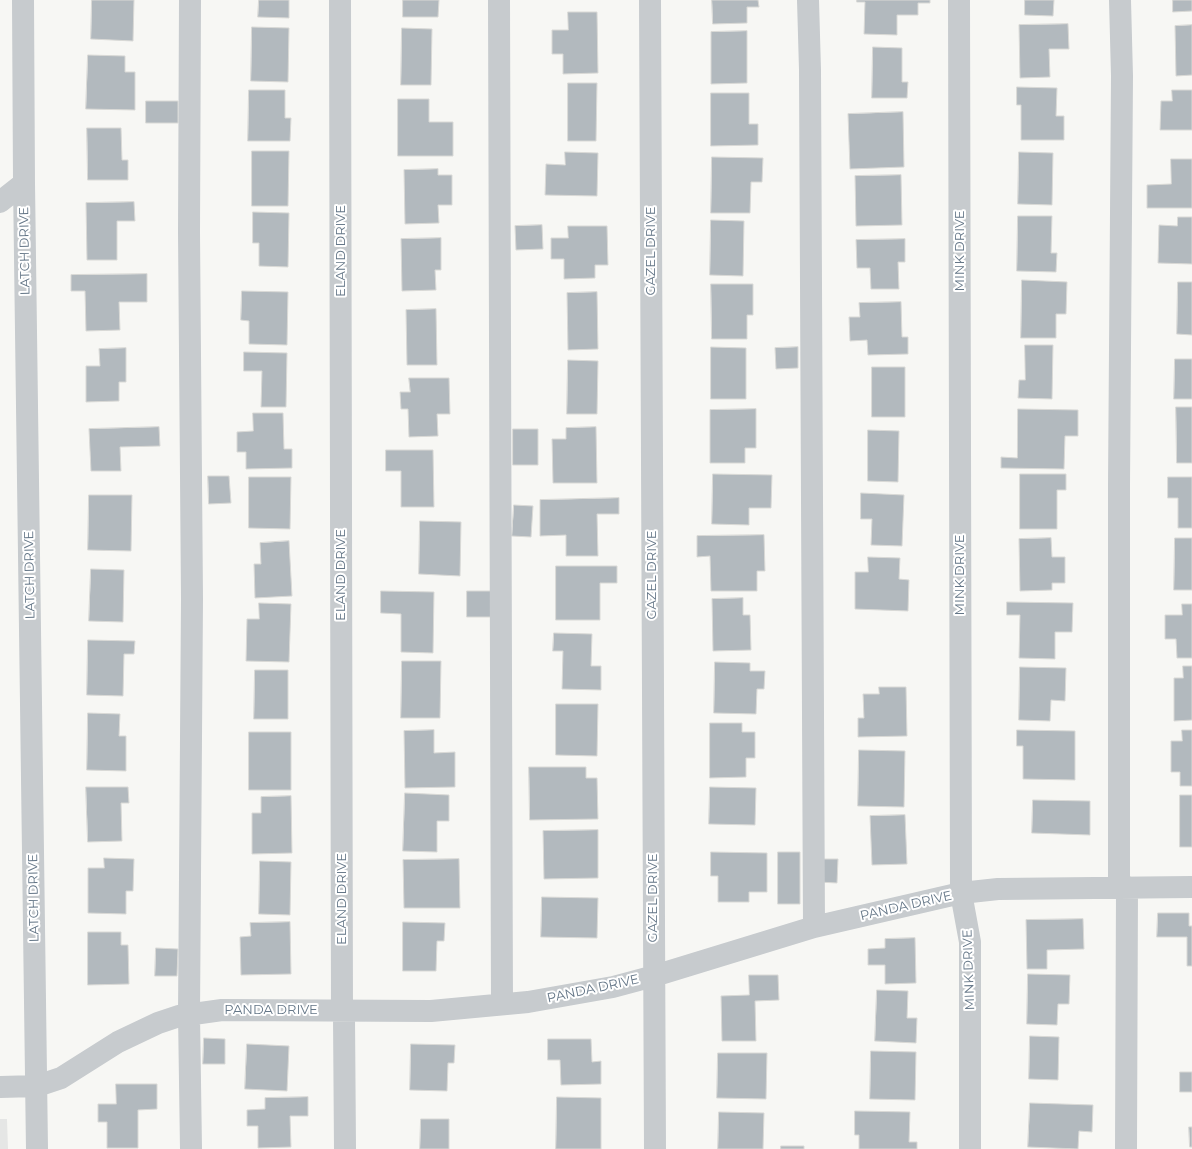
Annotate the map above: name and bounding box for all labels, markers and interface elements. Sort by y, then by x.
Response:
street label: ELAND DRIVE [333,205,349,297]
street label: GAZEL DRIVE [643,206,659,296]
street label: LATCH DRIVE [16,207,34,295]
street label: MINK DRIVE [952,210,968,292]
street label: ELAND DRIVE [333,529,349,621]
street label: GAZEL DRIVE [644,530,660,620]
street label: LATCH DRIVE [21,531,39,619]
street label: MINK DRIVE [952,534,968,616]
street label: ELAND DRIVE [334,853,350,945]
street label: GAZEL DRIVE [645,853,661,943]
street label: LATCH DRIVE [25,854,43,942]
street label: PANDA DRIVE [859,888,953,924]
street label: MINK DRIVE [960,929,978,1011]
street label: PANDA DRIVE [546,972,640,1006]
street label: PANDA DRIVE [224,1002,318,1018]

